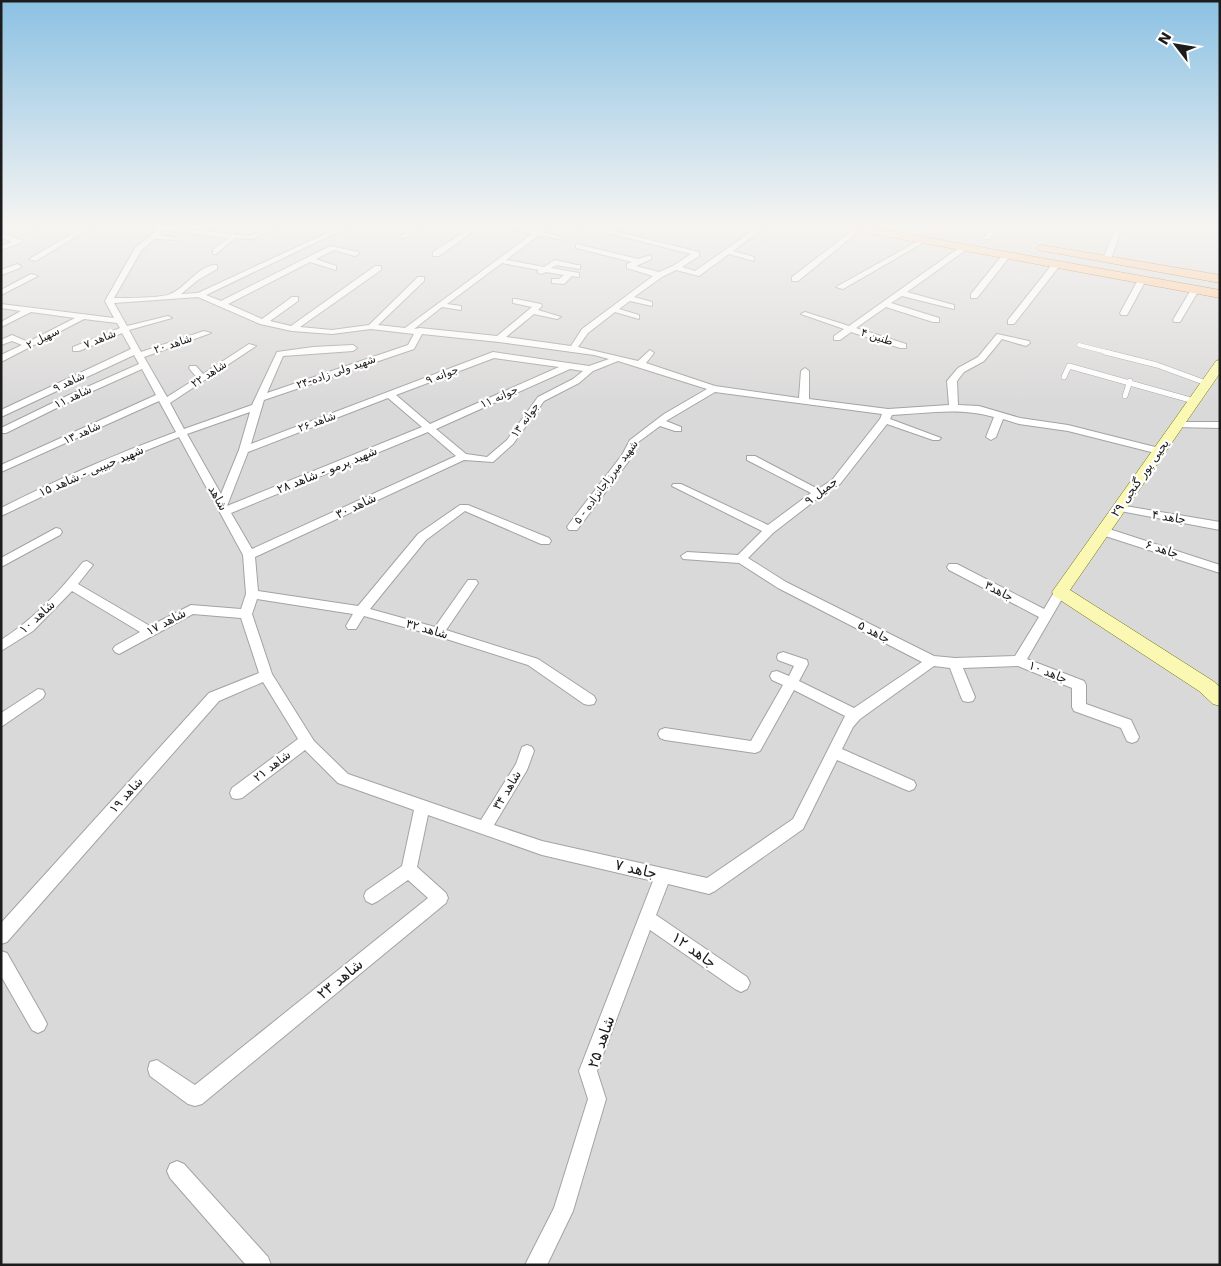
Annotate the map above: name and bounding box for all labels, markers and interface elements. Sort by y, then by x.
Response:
north arrow [1151,20,1201,70]
text: N [1155,29,1175,47]
street label: سهیل ۲ [24,324,62,352]
street label: طنین ۴ [859,326,895,348]
street label: شاهد ۷ [82,327,118,351]
street label: شاهد ۲۰ [152,332,194,356]
street label: شهید ولی زاده-۲۴ [295,352,377,392]
street label: شاهد ۲۲ [189,358,229,390]
street label: جوانه ۹ [424,363,460,387]
street label: شاهد ۹ [51,369,87,395]
street label: شاهد ۱۱ [52,383,94,411]
street label: جوانه ۱۱ [478,383,520,411]
street label: جوانه ۱۳ [508,400,542,440]
street label: شاهد ۲۶ [296,409,338,435]
street label: شاهد ۱۳ [61,419,103,447]
street label: یحیی پور گنجی ۲۹ [1108,437,1173,520]
street label: شهید میرزاجانزاده - ۵ [571,438,641,526]
street label: شهید حبیبی - شاهد ۱۵ [36,443,146,499]
street label: شهید پرمو - شاهد ۲۸ [275,443,380,497]
street label: جمیل ۹ [802,474,840,508]
street label: شاهد [205,483,231,513]
street label: شاهد ۳۰ [334,491,378,521]
street label: جاهد ۴ [1151,507,1187,527]
street label: جاهد ۶ [1144,537,1180,561]
street label: جاهد۳ [982,578,1016,604]
street label: شاهد ۱۰ [16,597,58,637]
street label: شاهد ۱۷ [144,606,188,638]
street label: شاهد ۳۲ [404,616,450,642]
street label: جاهد ۵ [856,618,892,646]
street label: جاهد ۱۰ [1027,658,1069,686]
street label: شاهد ۲۱ [251,747,293,785]
street label: شاهد ۳۴ [490,768,524,812]
street label: شاهد ۱۹ [106,774,146,816]
street label: جاهد ۷ [613,855,659,883]
street label: جاهد ۱۲ [668,928,720,972]
street label: شاهد ۲۳ [313,955,367,1003]
street label: شاهد ۲۵ [584,1014,618,1070]

